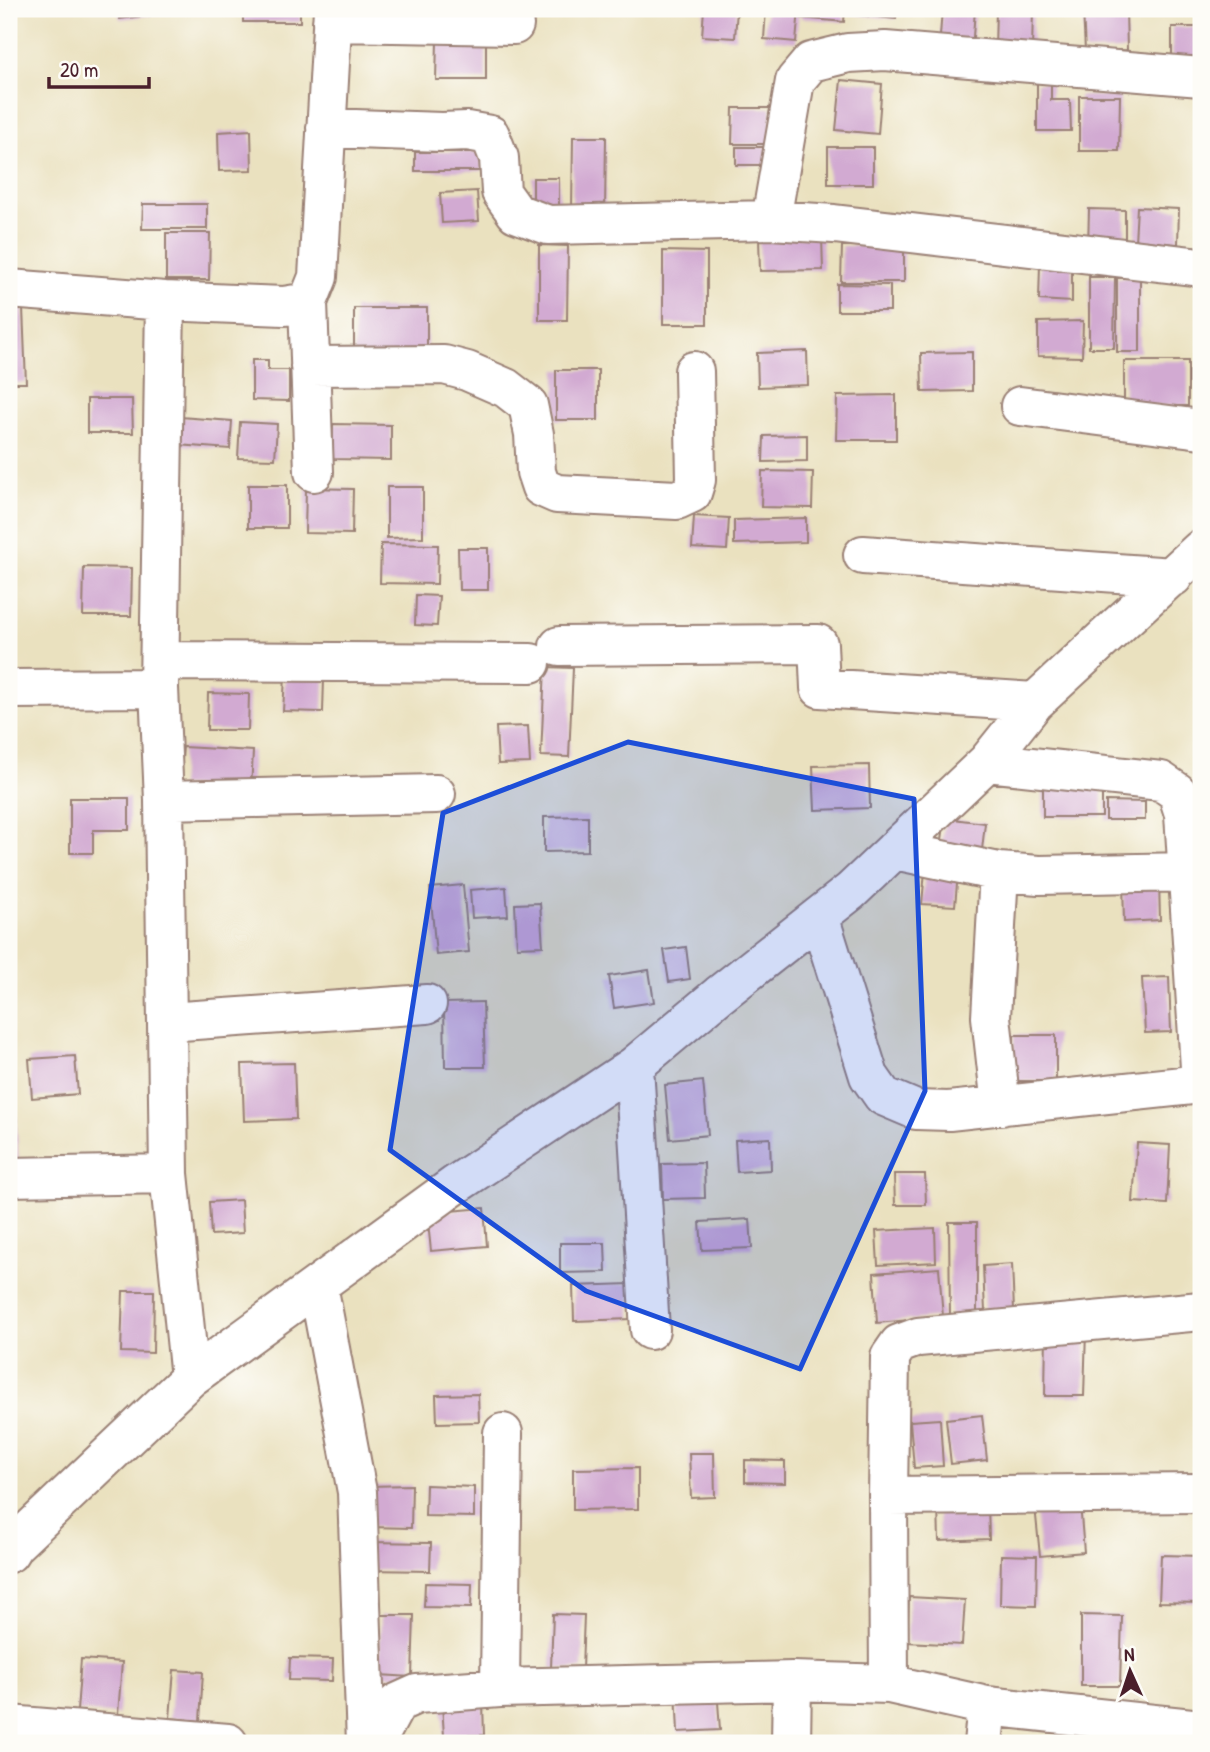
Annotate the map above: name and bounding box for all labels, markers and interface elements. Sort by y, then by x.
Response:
scale bar [49,46,149,90]
text: 20 m [60,55,98,84]
north arrow [1094,1636,1164,1706]
text: N [1123,1641,1135,1667]

